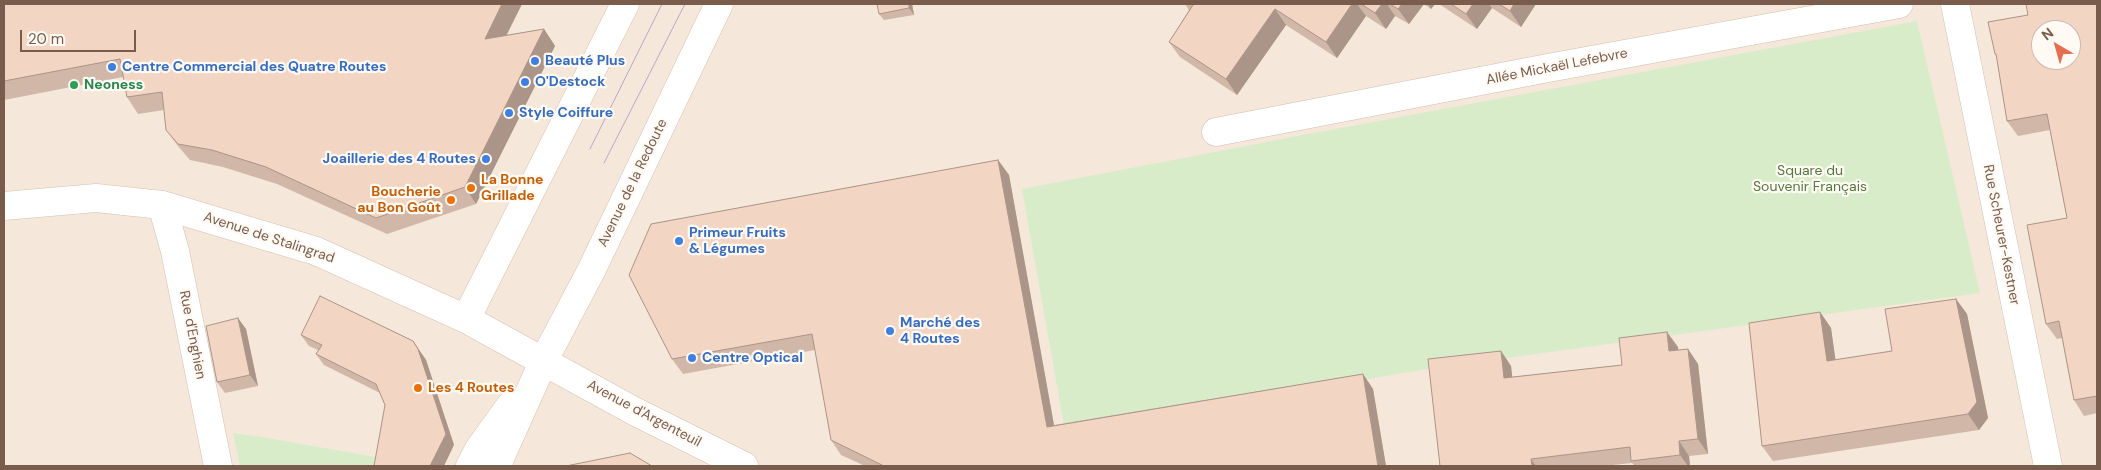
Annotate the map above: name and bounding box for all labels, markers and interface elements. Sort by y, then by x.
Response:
scale bar [22,20,139,52]
north arrow [2031,20,2081,70]
text: N [2038,24,2057,44]
text: 20 m [28,29,64,49]
street label: Allée Mickaël Lefebvre [1485,45,1629,89]
place label: Beauté Plus [545,53,625,69]
marker: Beauté Plus [529,55,541,67]
place label: Centre Commercial des Quatre Routes [122,59,386,75]
marker: Centre Commercial des Quatre Routes [106,61,118,73]
place label: O'Destock [535,74,605,90]
marker: O'Destock [519,76,531,88]
place label: Neoness [84,77,143,93]
marker: Neoness [68,79,80,91]
place label: Style Coiffure [519,105,613,121]
marker: Style Coiffure [503,107,515,119]
street label: Avenue de la Redoute [595,116,671,250]
place label: Joaillerie des 4 Routes [323,151,476,167]
marker: Joaillerie des 4 Routes [480,153,492,165]
park label: Square du Souvenir Français [1753,163,1867,196]
street label: Rue Scheurer-Kestner [1979,163,2023,307]
place label: La Bonne Grillade [481,172,543,204]
marker: La Bonne Grillade [465,182,477,194]
place label: Boucherie au Bon Goût [357,184,441,216]
marker: Boucherie au Bon Goût [445,194,457,206]
street label: Avenue de Stalingrad [201,209,337,267]
place label: Primeur Fruits & Légumes [689,225,786,258]
marker: Primeur Fruits & Légumes [673,235,685,247]
street label: Rue d'Enghien [175,289,209,381]
place label: Marché des 4 Routes [900,315,980,348]
marker: Marché des 4 Routes [884,325,896,337]
place label: Centre Optical [702,350,803,366]
marker: Centre Optical [686,352,698,364]
street label: Avenue d'Argenteuil [584,377,704,451]
place label: Les 4 Routes [428,380,514,396]
marker: Les 4 Routes [412,382,424,394]

